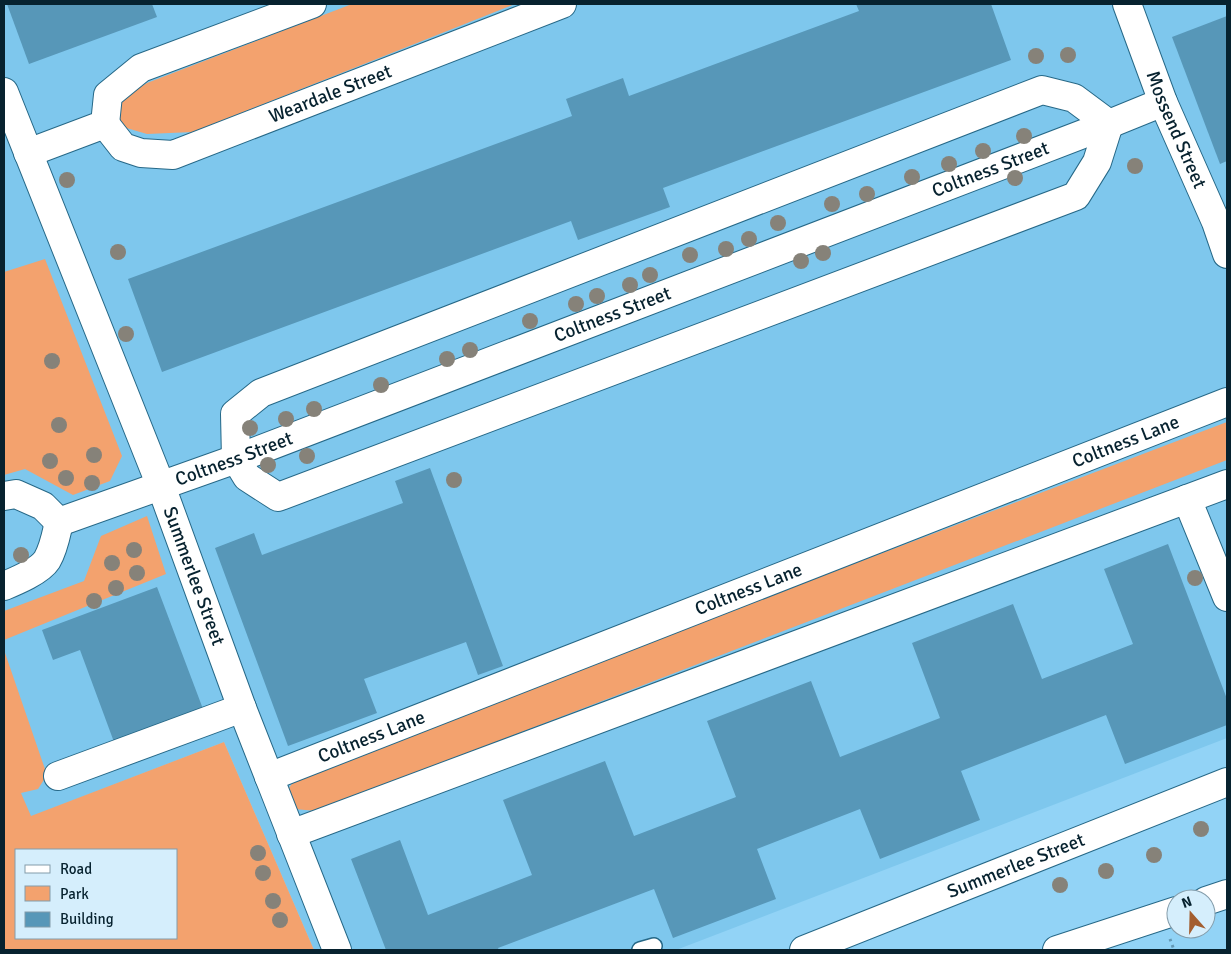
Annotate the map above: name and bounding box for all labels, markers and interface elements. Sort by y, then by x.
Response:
street label: Weardale Street [266,59,395,129]
street label: Mossend Street [1141,68,1212,193]
street label: Coltness Street [929,136,1053,203]
street label: Coltness Street [550,281,675,348]
street label: Coltness Lane [1069,410,1183,473]
street label: Coltness Street [172,426,296,492]
street label: Summerlee Street [158,503,230,649]
street label: Coltness Lane [692,557,806,621]
street label: Coltness Lane [314,705,428,769]
street label: Summerlee Street [944,828,1088,904]
legend [15,849,178,939]
text: Road [60,860,92,878]
text: Park [60,885,89,903]
north arrow [1166,889,1216,939]
text: N [1179,893,1194,912]
text: Building [60,910,114,928]

